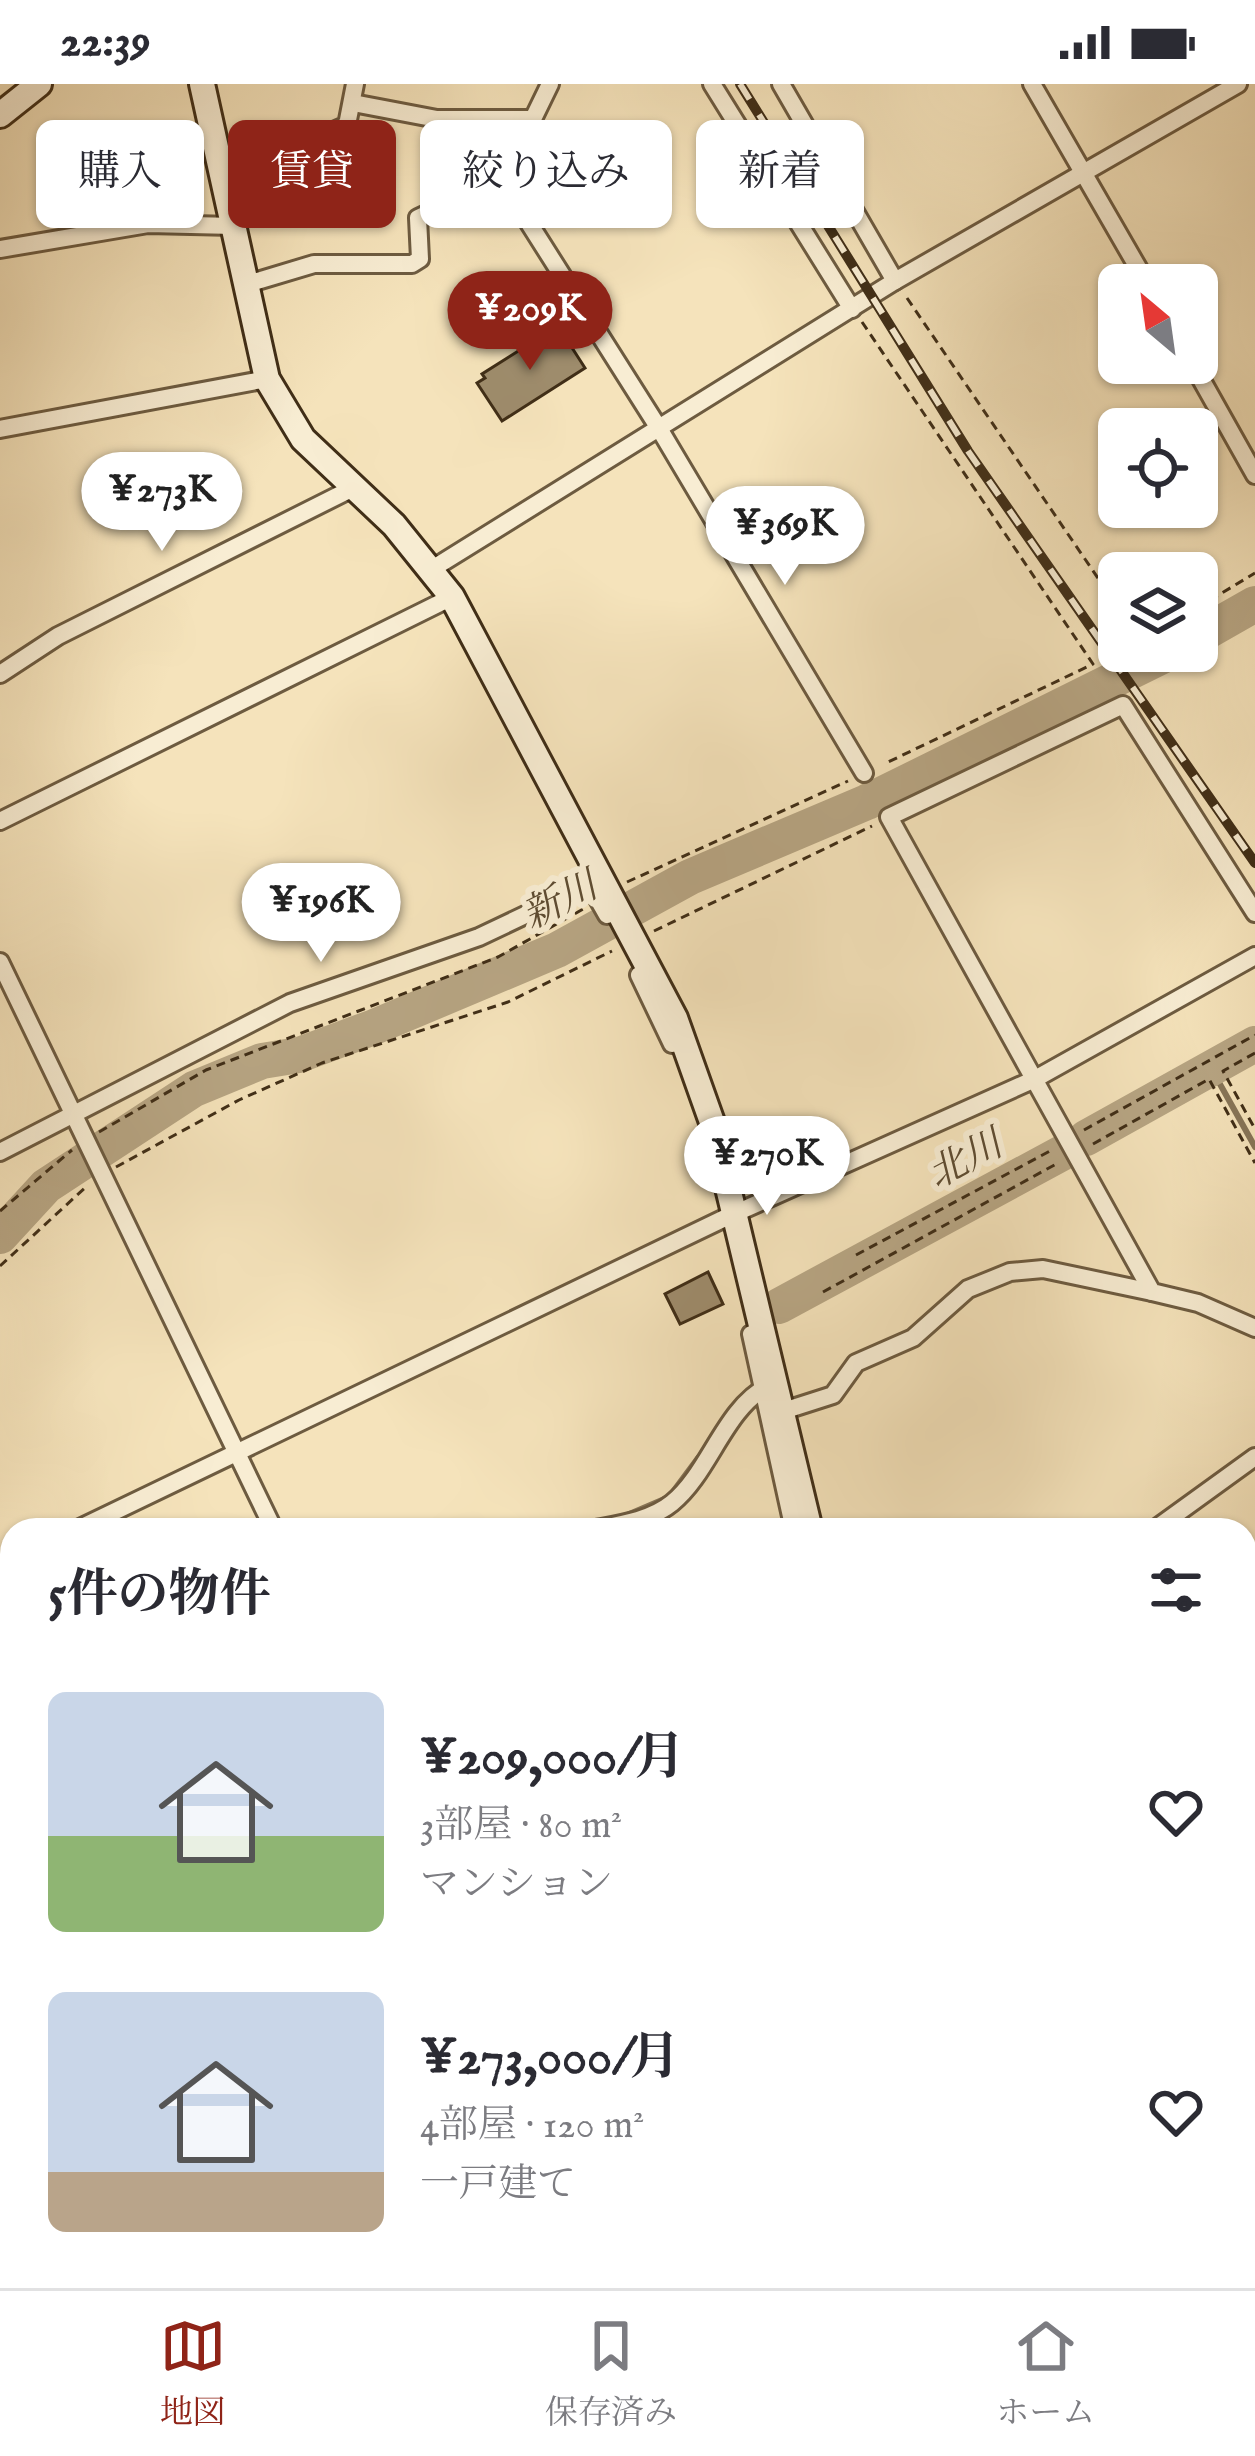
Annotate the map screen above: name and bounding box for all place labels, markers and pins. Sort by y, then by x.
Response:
pin: ¥209K [446,271,614,373]
pin: ¥273K [78,452,246,554]
pin: ¥369K [701,486,869,588]
pin: ¥196K [237,863,405,965]
pin: ¥270K [683,1116,851,1218]

